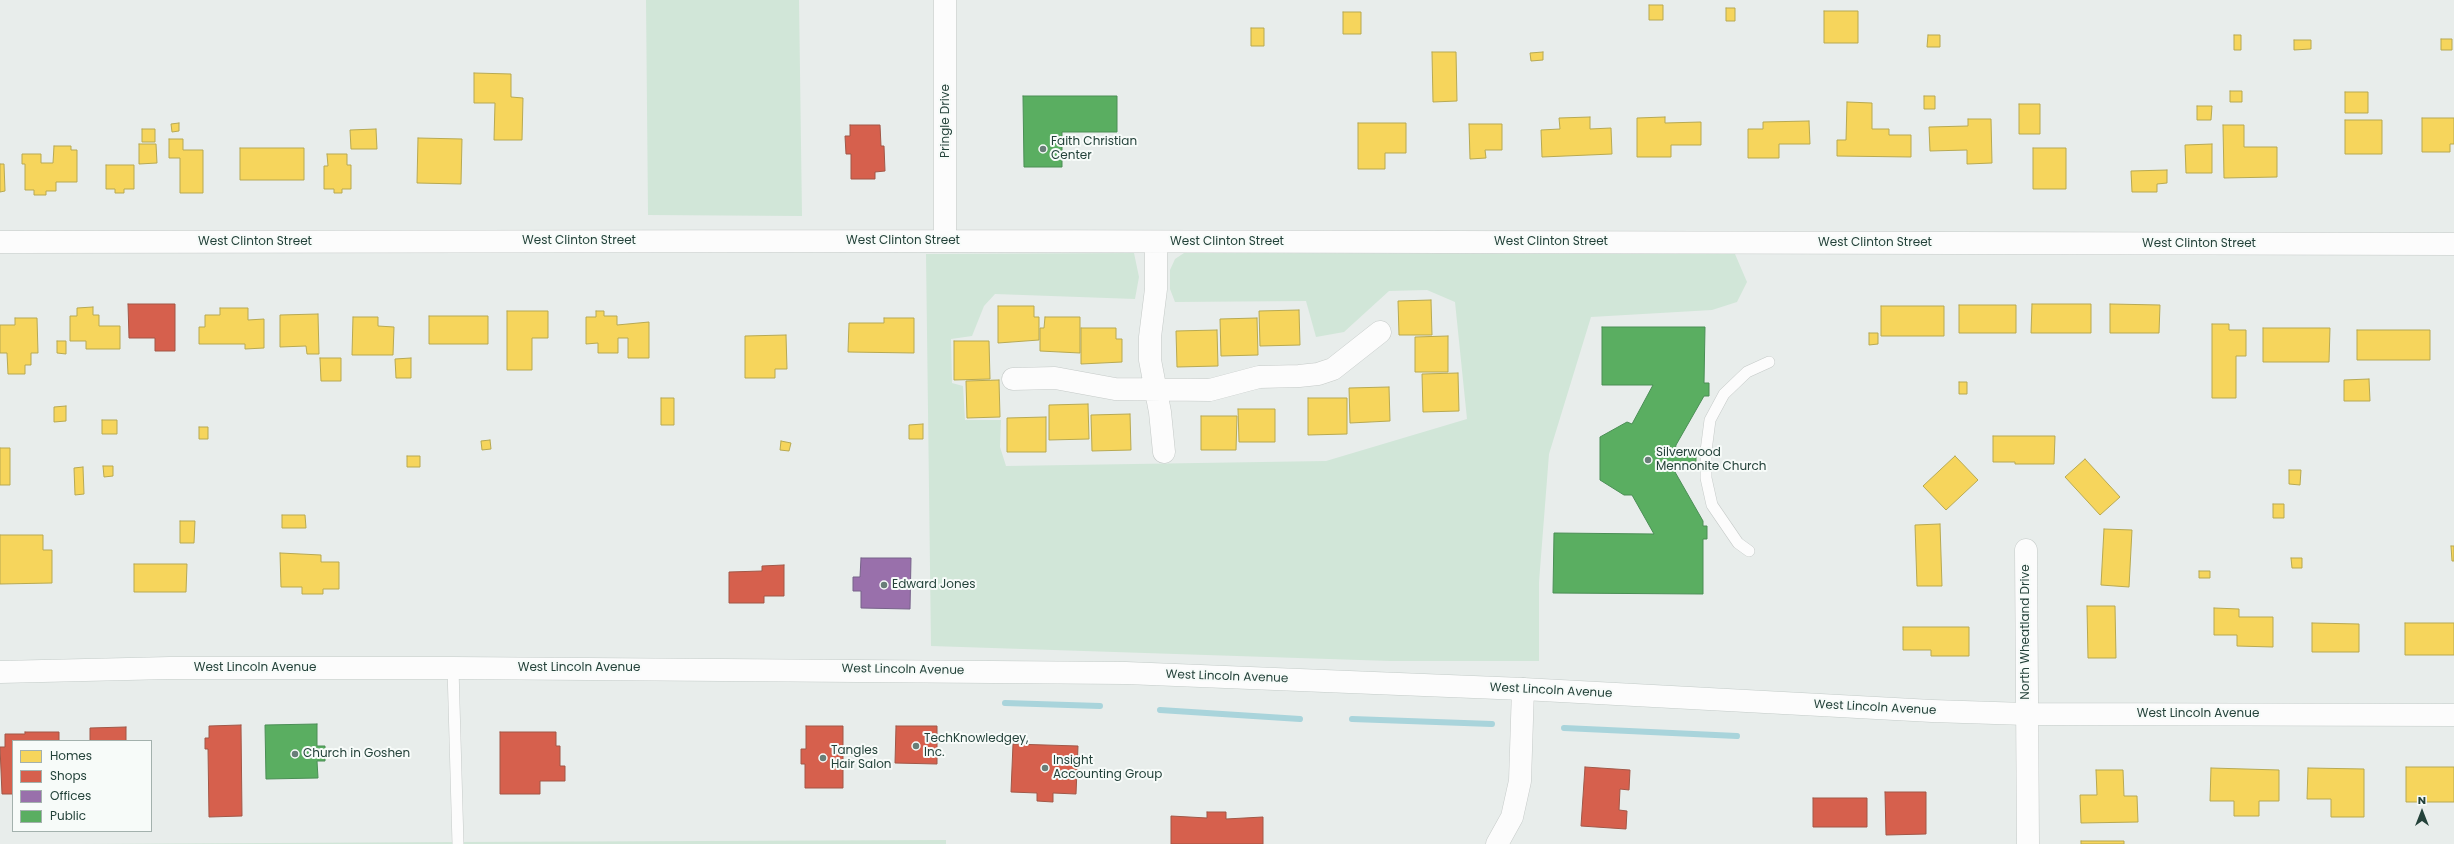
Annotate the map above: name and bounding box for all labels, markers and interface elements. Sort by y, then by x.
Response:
street label: Pringle Drive [939,84,953,158]
place label: Faith Christian Center [1051,135,1137,163]
marker: Faith Christian Center [1038,144,1048,154]
street label: West Clinton Street [522,234,636,248]
street label: West Clinton Street [846,234,960,248]
street label: West Clinton Street [198,235,312,249]
street label: West Clinton Street [1170,235,1284,249]
street label: West Clinton Street [1494,235,1608,249]
street label: West Clinton Street [1818,236,1932,250]
street label: West Clinton Street [2142,237,2256,251]
place label: Silverwood Mennonite Church [1656,446,1767,474]
marker: Silverwood Mennonite Church [1643,455,1653,465]
street label: North Wheatland Drive [2019,564,2033,700]
place label: Edward Jones [892,578,975,592]
marker: Edward Jones [879,580,889,590]
street label: West Lincoln Avenue [194,661,316,675]
street label: West Lincoln Avenue [518,661,640,675]
street label: West Lincoln Avenue [842,662,964,678]
street label: West Lincoln Avenue [1165,668,1289,686]
street label: West Lincoln Avenue [1489,681,1613,701]
street label: West Lincoln Avenue [1813,698,1937,718]
street label: West Lincoln Avenue [2137,707,2259,721]
place label: TechKnowledgey, Inc. [924,732,1028,760]
legend [12,740,152,832]
marker: TechKnowledgey, Inc. [911,741,921,751]
place label: Tangles Hair Salon [831,744,892,772]
text: Homes [50,747,92,764]
place label: Church in Goshen [303,747,410,761]
marker: Church in Goshen [290,749,300,759]
marker: Tangles Hair Salon [818,753,828,763]
place label: Insight Accounting Group [1053,754,1162,782]
marker: Insight Accounting Group [1040,763,1050,773]
text: Shops [50,767,87,784]
text: Offices [50,787,91,804]
north arrow [2402,792,2442,832]
text: N [2418,792,2426,808]
text: Public [50,807,86,824]

